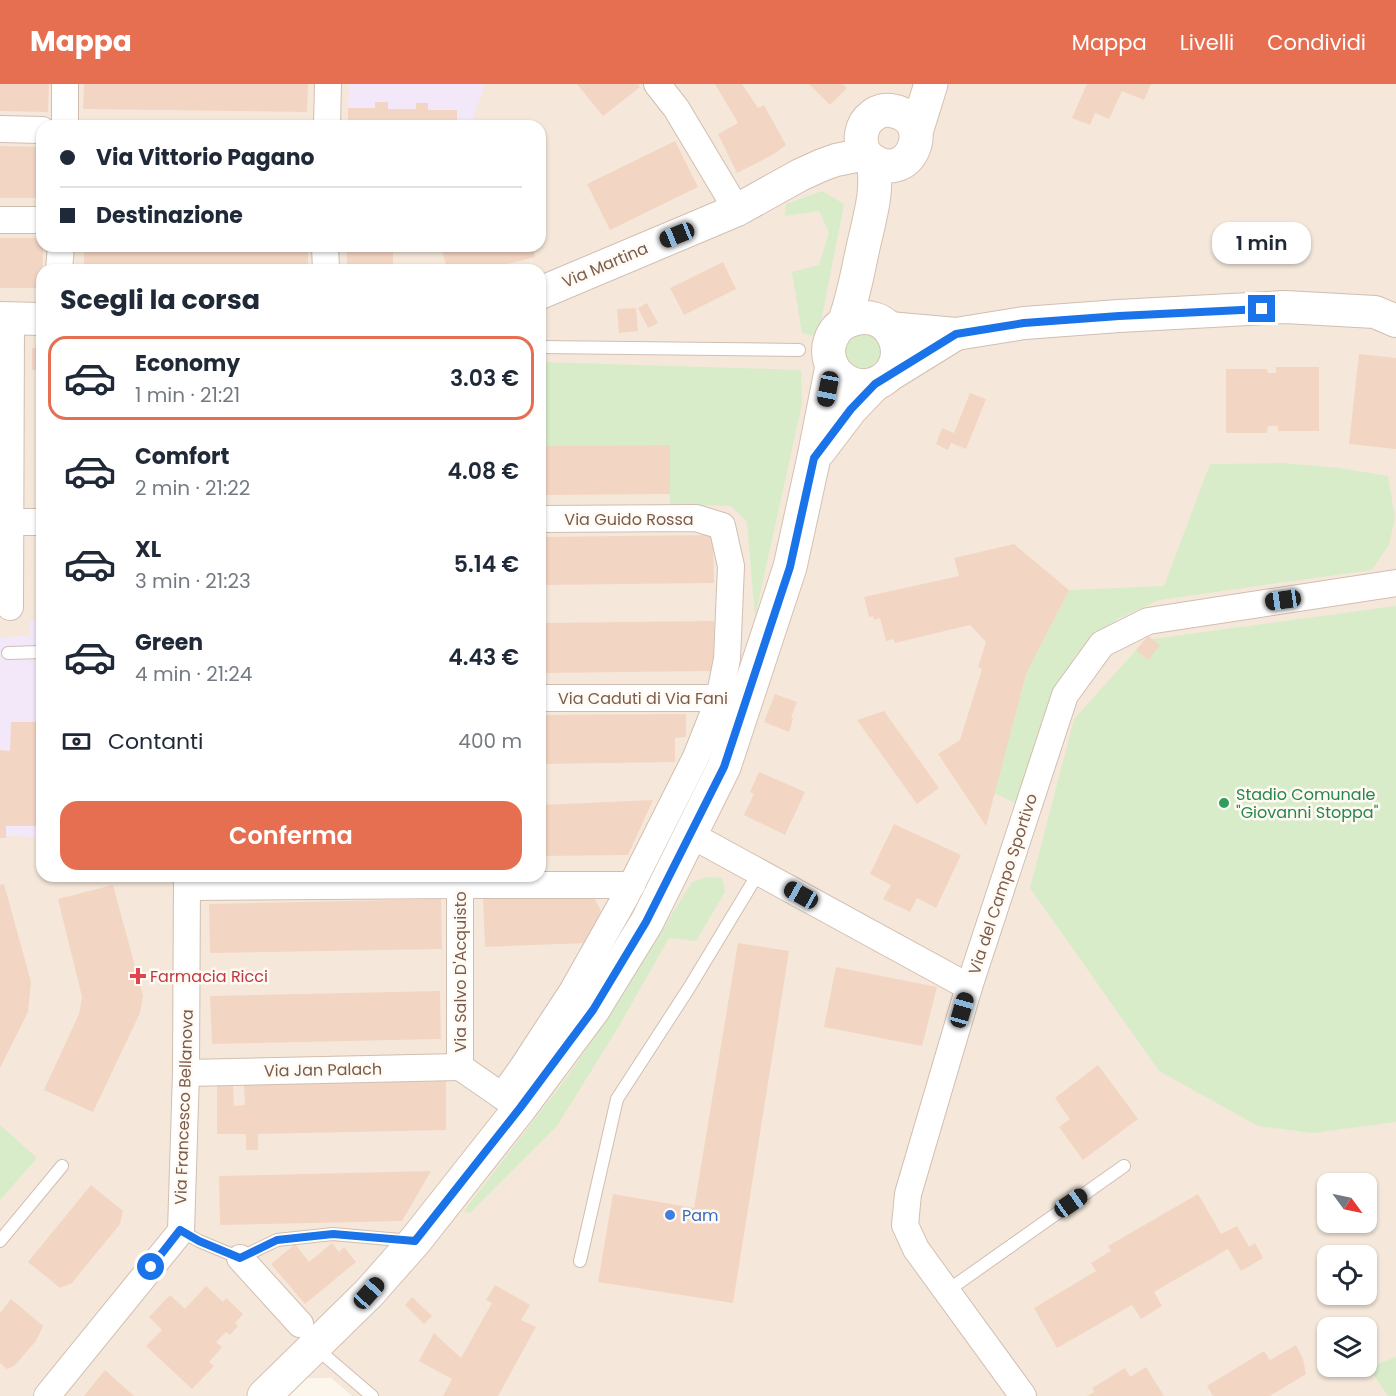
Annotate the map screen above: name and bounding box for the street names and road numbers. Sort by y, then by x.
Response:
street label: Via Martina [559,237,651,293]
street label: Via Guido Rossa [564,508,694,531]
street label: Via Caduti di Via Fani [558,687,728,710]
street label: Via del Campo Sportivo [963,790,1043,978]
street label: Via Salvo D'Acquisto [449,891,472,1053]
street label: Via Francesco Bellanova [169,1009,199,1205]
street label: Via Jan Palach [264,1057,382,1083]

